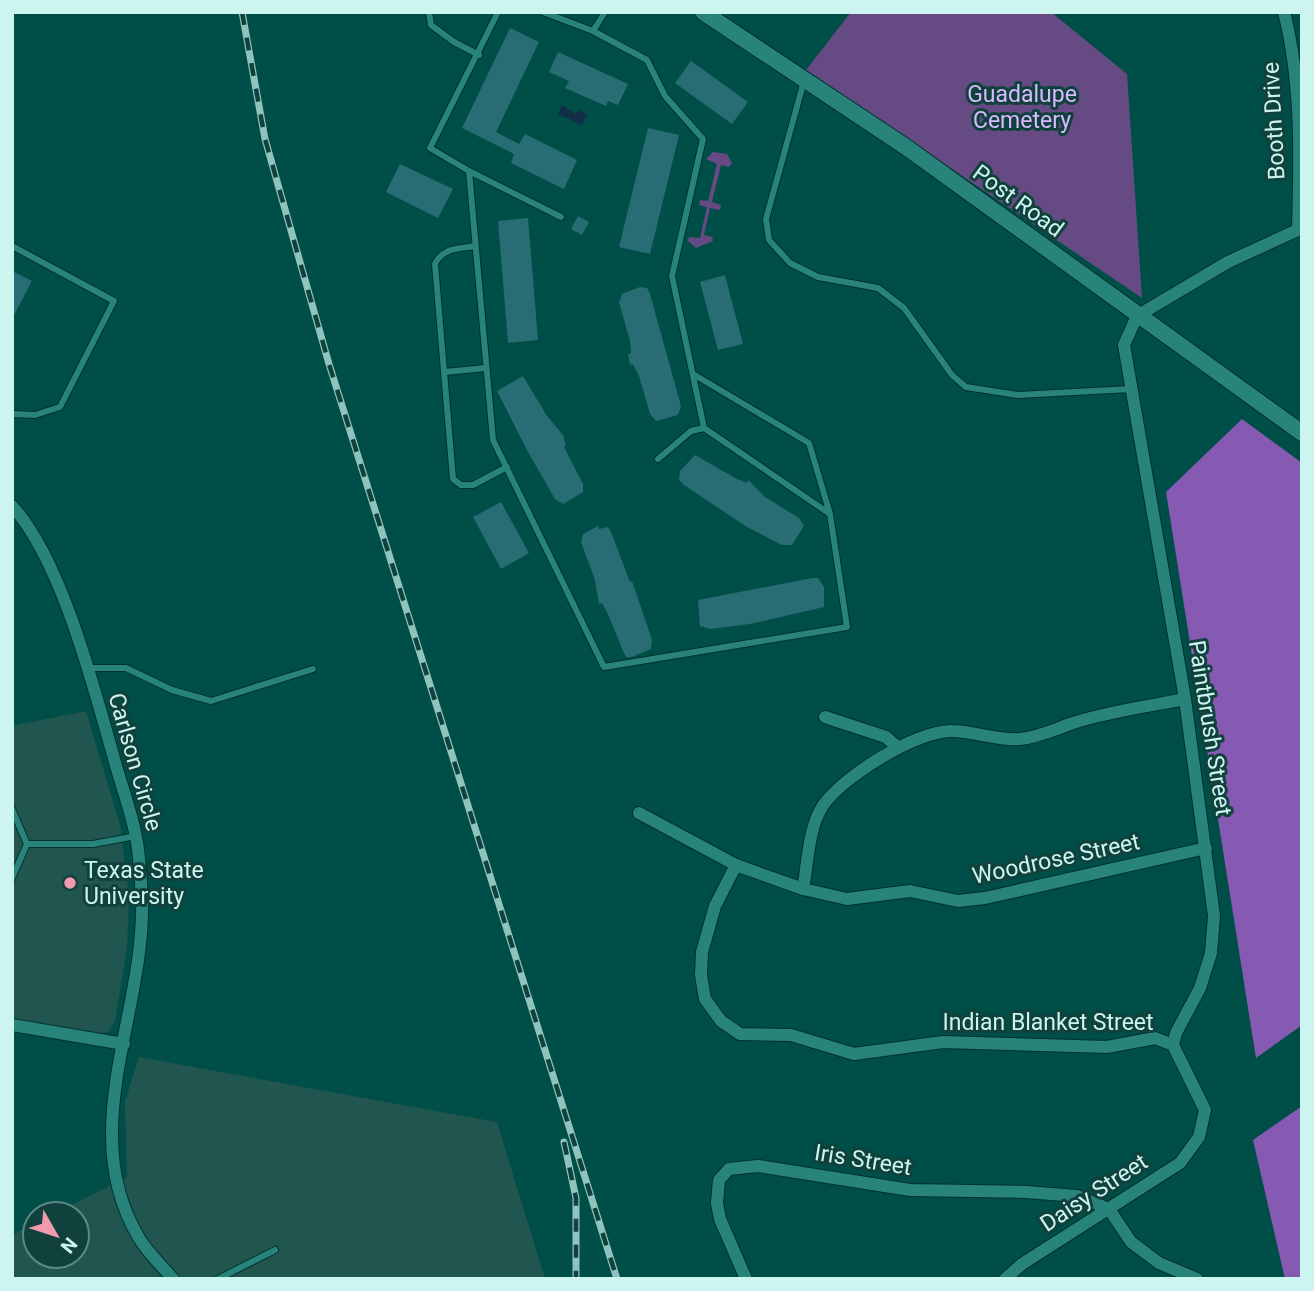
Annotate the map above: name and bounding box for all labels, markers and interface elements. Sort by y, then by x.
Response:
street label: Booth Drive [1257,61,1291,181]
park label: Guadalupe Cemetery [967,81,1077,134]
street label: Post Road [967,159,1069,243]
street label: Paintbrush Street [1183,638,1237,818]
street label: Carlson Circle [102,690,168,834]
street label: Woodrose Street [970,828,1142,890]
place label: Texas State University [84,857,204,910]
marker: Texas State University [62,875,78,891]
street label: Indian Blanket Street [942,1009,1154,1036]
street label: Iris Street [813,1139,913,1181]
street label: Daisy Street [1035,1148,1153,1238]
north arrow [21,1200,91,1270]
text: N [56,1233,82,1258]

